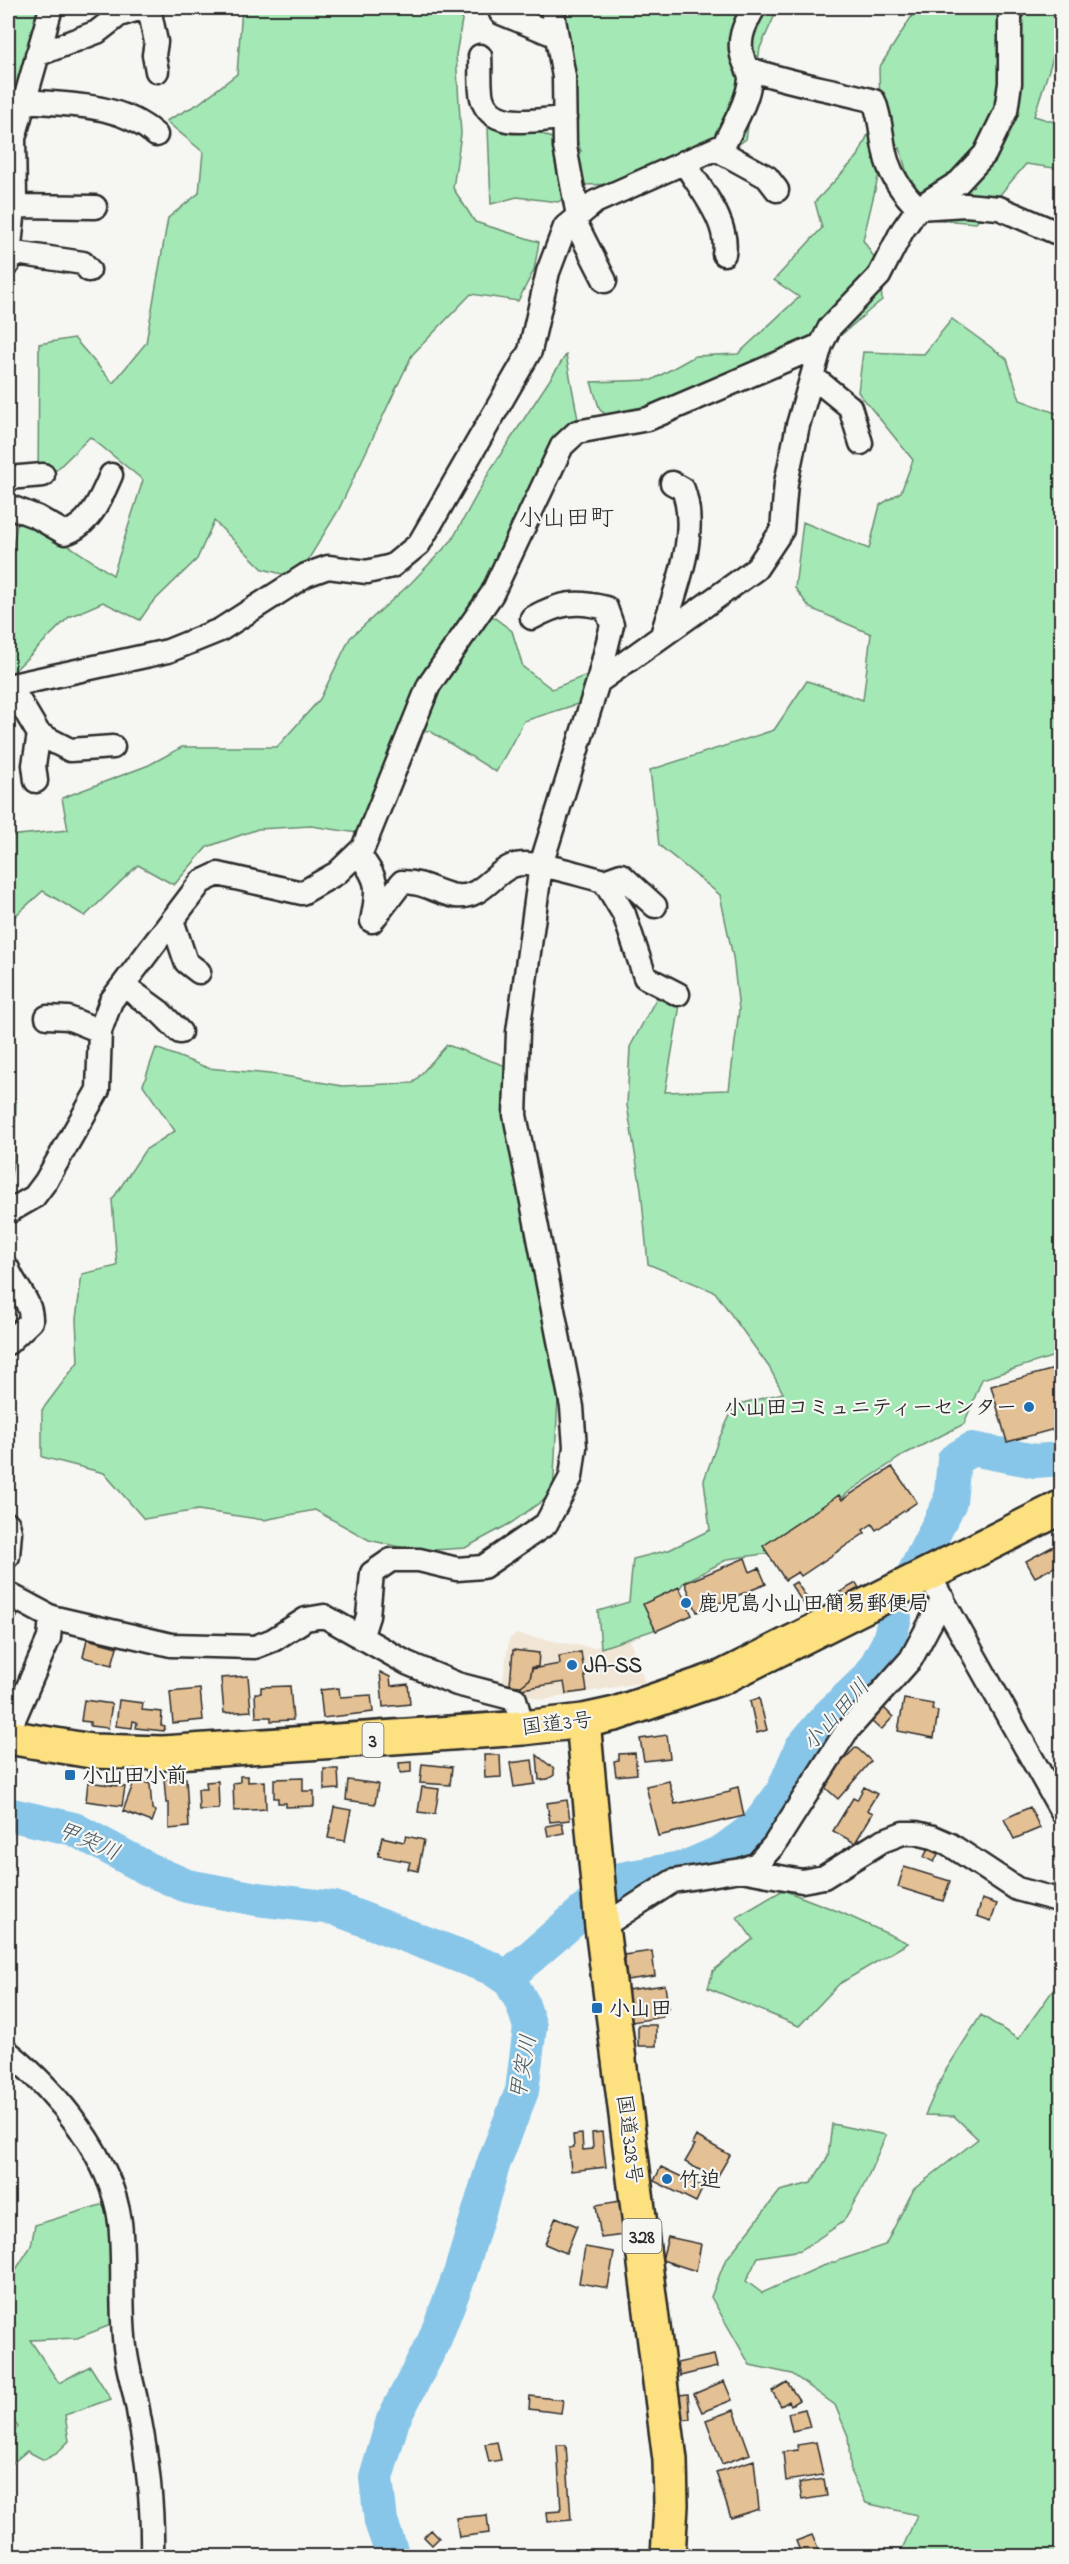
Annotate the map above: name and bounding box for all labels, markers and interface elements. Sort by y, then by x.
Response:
district label: 小山田町 [518,502,614,537]
place label: 小山田コミュニティーセンター [724,1394,1017,1424]
marker: 小山田コミュニティーセンター [1022,1400,1036,1414]
place label: 鹿児島小山田簡易郵便局 [698,1590,929,1620]
marker: 鹿児島小山田簡易郵便局 [679,1596,693,1610]
place label: JA-SS [584,1652,643,1682]
marker: JA-SS [565,1658,579,1672]
water label: 小山田川 [796,1673,879,1759]
street label: 国道3号 [520,1706,595,1744]
road number: 3 [362,1723,384,1757]
place label: 小山田小前 [82,1762,187,1792]
marker: 小山田小前 [63,1768,77,1782]
water label: 甲突川 [51,1815,124,1870]
place label: 小山田 [609,1995,672,2025]
marker: 小山田 [590,2001,604,2015]
water label: 甲突川 [503,2032,546,2103]
street label: 国道328号 [608,2093,648,2186]
place label: 竹迫 [679,2166,721,2196]
marker: 竹迫 [660,2172,674,2186]
road number: 328 [622,2219,662,2253]

